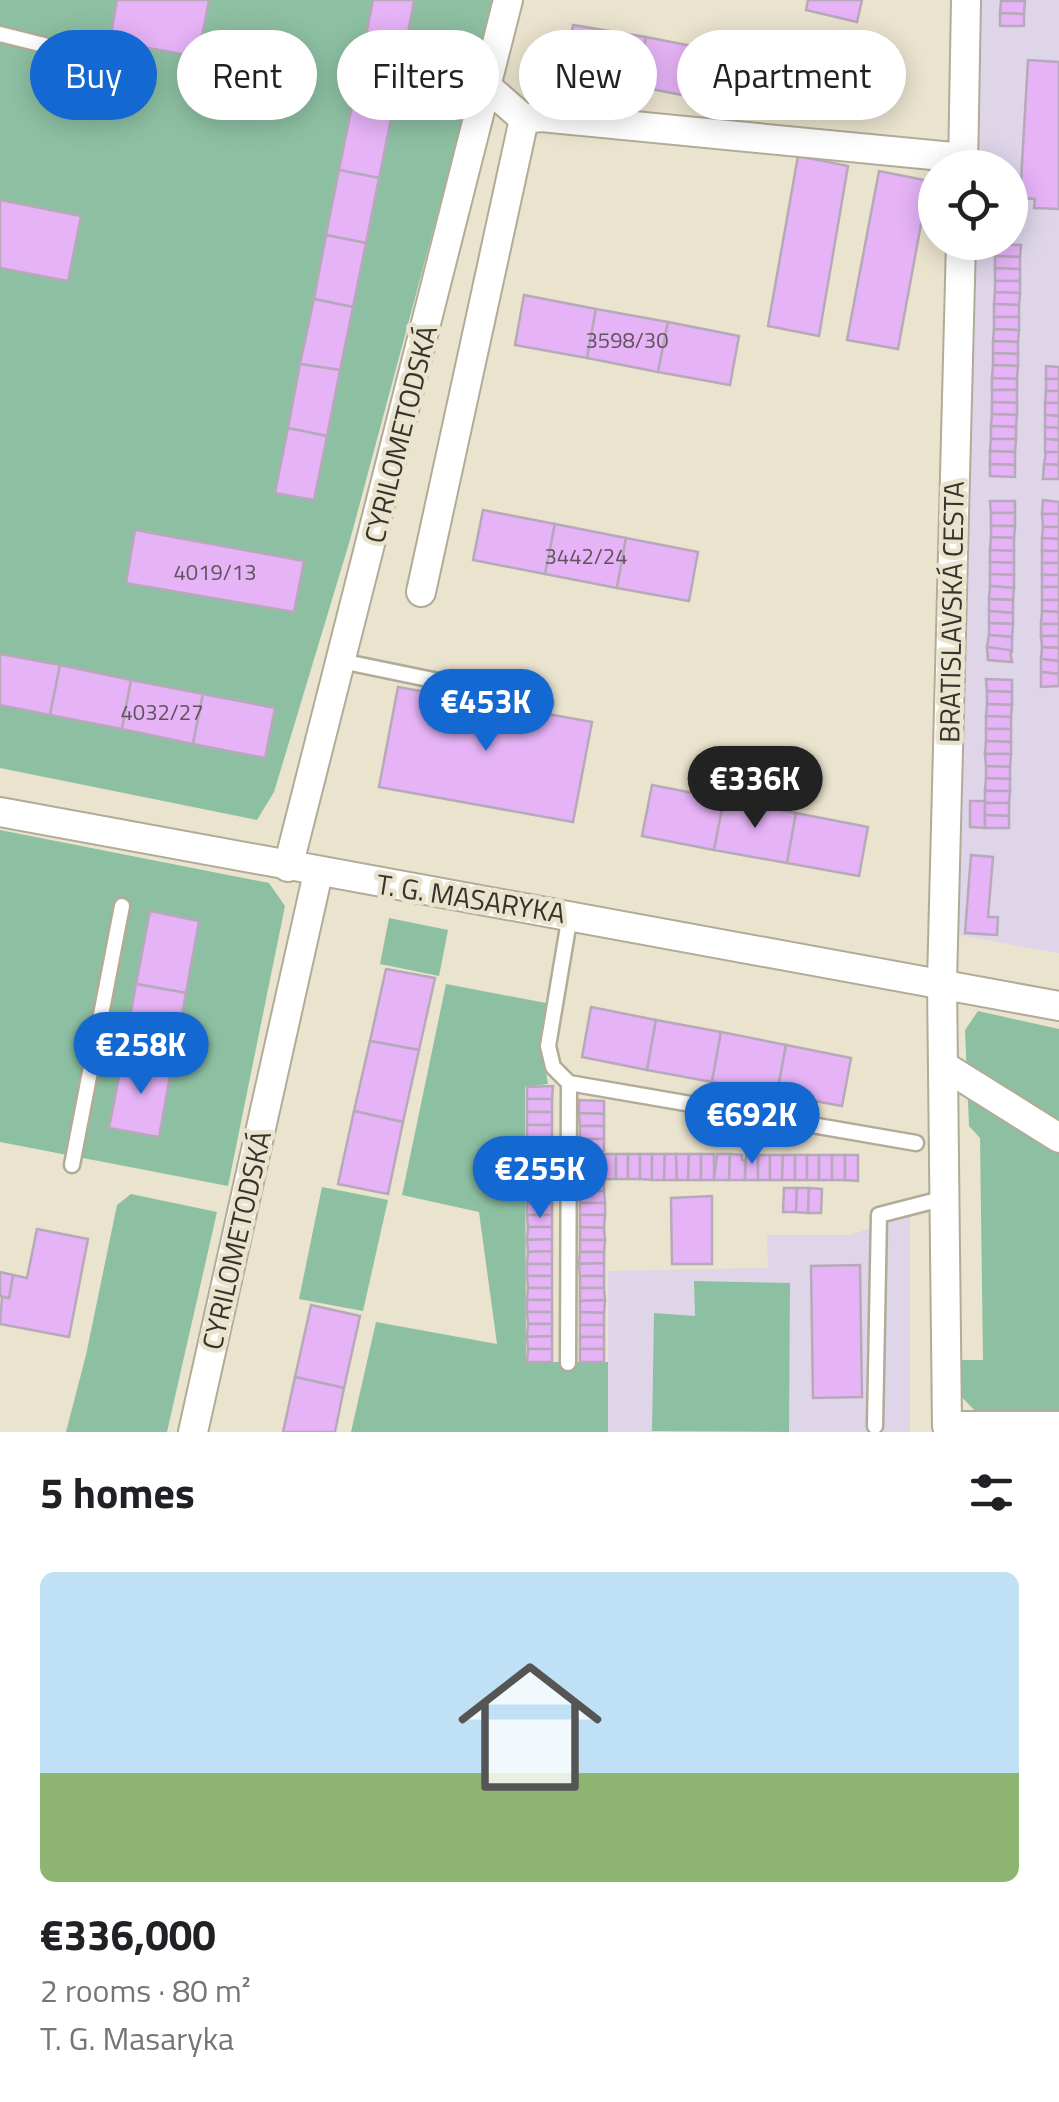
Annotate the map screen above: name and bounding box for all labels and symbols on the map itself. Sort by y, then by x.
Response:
street label: CYRILOMETODSKÁ [352,320,448,548]
house number: 3598/30 [586,323,668,357]
street label: BRATISLAVSKÁ CESTA [927,480,975,743]
house number: 3442/24 [545,539,627,573]
house number: 4019/13 [174,555,256,589]
pin: €453K [416,669,556,754]
house number: 4032/27 [121,695,203,729]
pin: €336K [685,746,825,831]
street label: T. G. MASARYKA [374,862,569,934]
pin: €258K [71,1012,211,1097]
pin: €692K [682,1082,822,1167]
street label: CYRILOMETODSKÁ [190,1126,282,1354]
pin: €255K [470,1136,610,1221]

